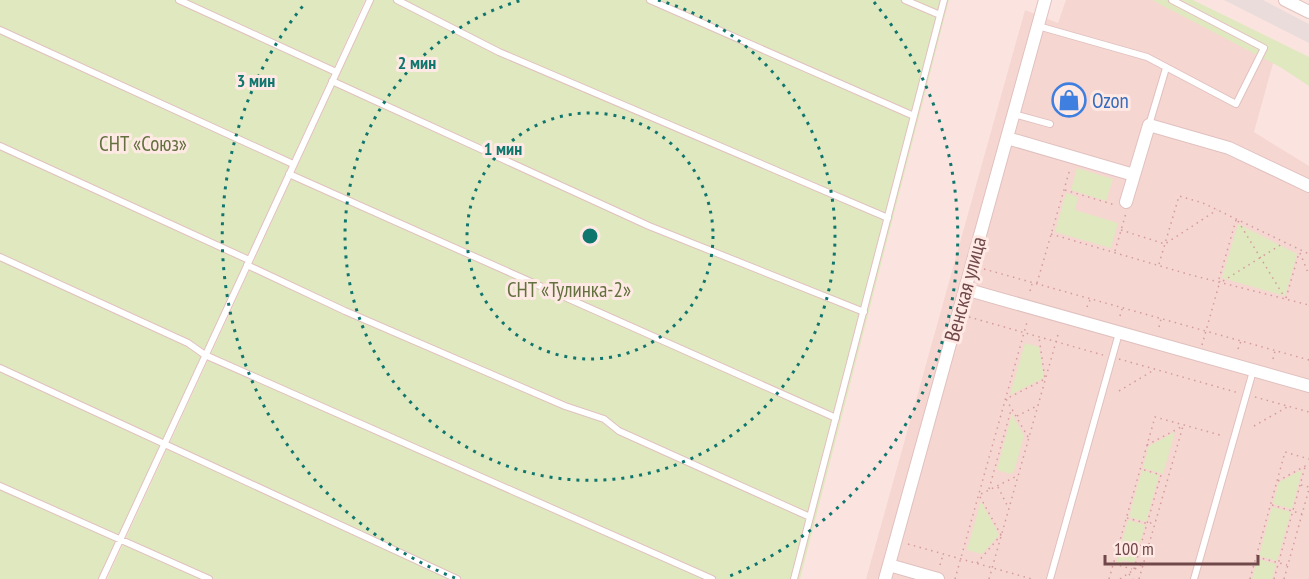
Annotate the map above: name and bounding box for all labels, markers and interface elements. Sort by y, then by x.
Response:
text: 2 мин [398,51,436,74]
text: 3 мин [237,69,275,92]
shop icon: Ozon [1051,82,1087,118]
place label: Ozon [1092,87,1129,114]
park label: СНТ «Союз» [99,130,187,157]
text: 1 мин [484,137,522,160]
centre of rings [580,226,600,246]
street label: Венская улица [938,234,992,344]
park label: СНТ «Тулинка-2» [507,276,631,303]
scale bar [1105,528,1258,566]
text: 100 m [1114,537,1154,560]

